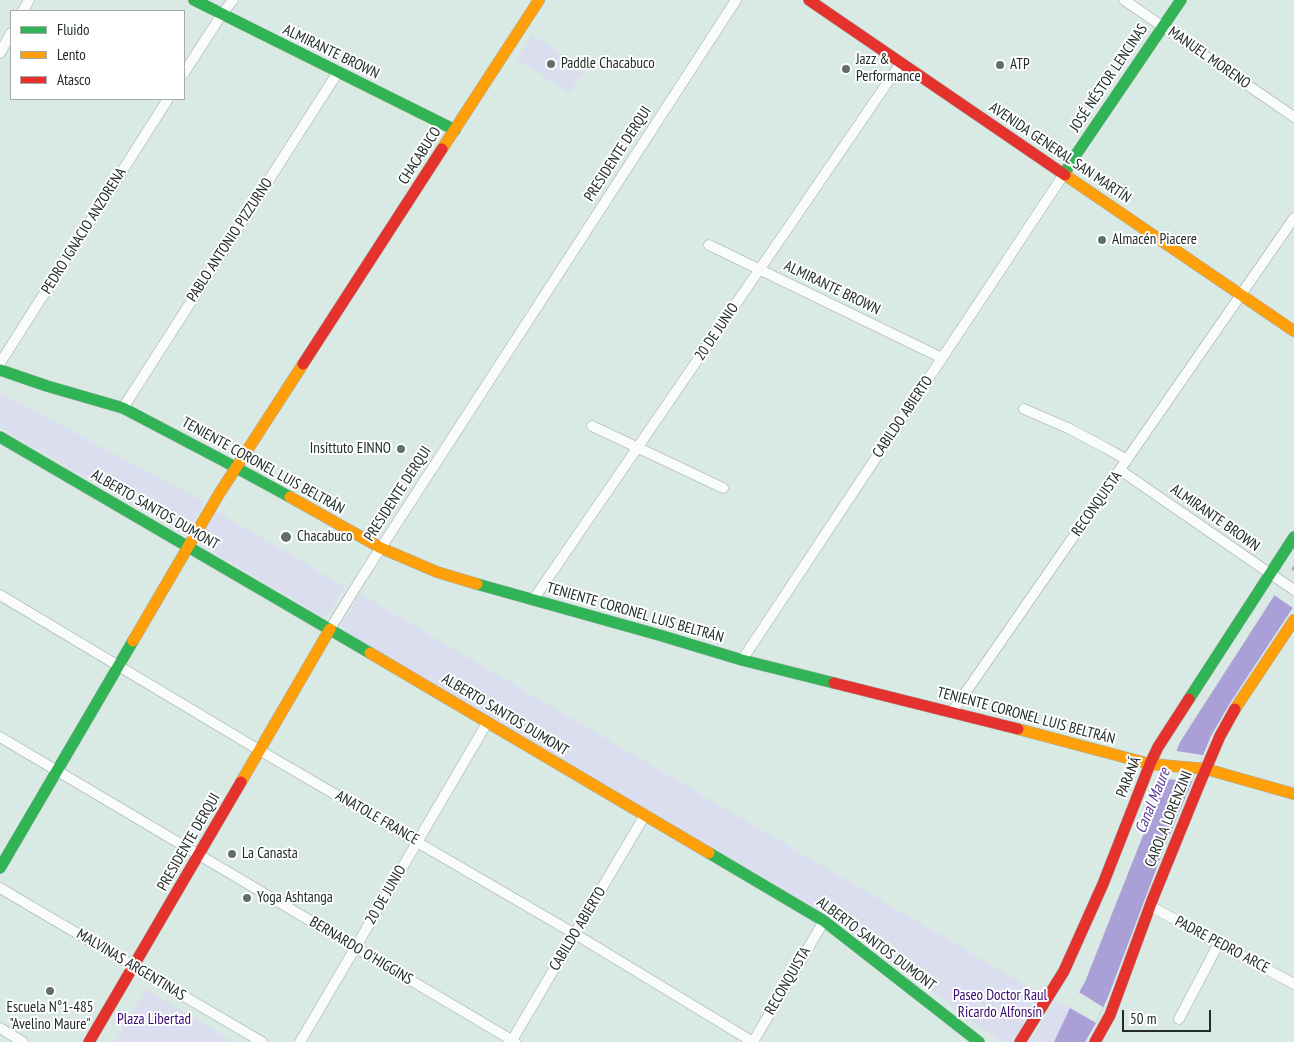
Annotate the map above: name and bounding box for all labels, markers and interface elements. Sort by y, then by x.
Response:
legend [10,10,185,100]
text: Fluido [57,20,89,39]
street label: ALMIRANTE BROWN [280,21,382,83]
street label: JOSÉ NÉSTOR LENCINAS [1066,21,1152,135]
street label: MANUEL MORENO [1164,23,1254,93]
text: Lento [57,45,86,64]
place label: Jazz & Performance [856,51,921,86]
place label: Paddle Chacabuco [561,55,655,73]
place label: ATP [1010,56,1030,74]
marker: Paddle Chacabuco [545,58,557,70]
marker: ATP [994,59,1006,71]
marker: Jazz & Performance [840,63,852,75]
text: Atasco [57,70,91,89]
street label: AVENIDA GENERAL SAN MARTÍN [986,99,1134,207]
street label: PRESIDENTE DERQUI [581,103,655,205]
street label: CHACABUCO [395,124,445,188]
street label: PEDRO IGNACIO ANZORENA [38,165,130,297]
street label: PABLO ANTONIO PIZZURNO [183,175,277,305]
place label: Almacén Piacere [1112,231,1197,249]
marker: Almacén Piacere [1096,234,1108,246]
street label: ALMIRANTE BROWN [781,257,883,319]
street label: 20 DE JUNIO [691,300,743,364]
street label: CABILDO ABIERTO [869,373,937,461]
street label: TENIENTE CORONEL LUIS BELTRÁN [178,414,348,518]
place label: Insittuto EINNO [310,440,391,458]
street label: PRESIDENTE DERQUI [361,443,435,545]
marker: Insittuto EINNO [395,443,407,455]
street label: ALBERTO SANTOS DUMONT [88,466,222,554]
street label: RECONQUISTA [1068,468,1126,540]
street label: ALMIRANTE BROWN [1167,481,1263,555]
place label: Chacabuco [297,528,352,546]
marker: Chacabuco [279,530,293,544]
street label: TENIENTE CORONEL LUIS BELTRÁN [544,579,726,647]
street label: ALBERTO SANTOS DUMONT [438,670,572,760]
street label: TENIENTE CORONEL LUIS BELTRÁN [935,684,1117,748]
street label: PARANÁ [1113,754,1145,800]
water label: Canal Maure [1131,766,1175,836]
street label: CAROLA LORENZINI [1142,768,1196,870]
street label: ANATOLE FRANCE [332,787,422,849]
street label: PRESIDENTE DERQUI [154,790,224,894]
place label: La Canasta [242,845,298,863]
marker: La Canasta [226,848,238,860]
street label: 20 DE JUNIO [362,862,410,928]
street label: CABILDO ABIERTO [546,884,610,974]
place label: Yoga Ashtanga [257,889,333,907]
marker: Yoga Ashtanga [241,892,253,904]
street label: ALBERTO SANTOS DUMONT [813,893,939,995]
street label: BERNARDO O'HIGGINS [306,913,416,989]
street label: PADRE PEDRO ARCE [1172,913,1272,977]
street label: MALVINAS ARGENTINAS [73,925,189,1005]
street label: RECONQUISTA [761,944,815,1018]
marker: Escuela N°1-485 "Avelino Maure" [44,985,56,997]
park label: Paseo Doctor Raul Ricardo Alfonsín [953,987,1047,1022]
place label: Escuela N°1-485 "Avelino Maure" [7,999,93,1034]
scale bar [1124,1000,1213,1032]
text: 50 m [1130,1009,1156,1028]
park label: Plaza Libertad [117,1011,191,1029]

